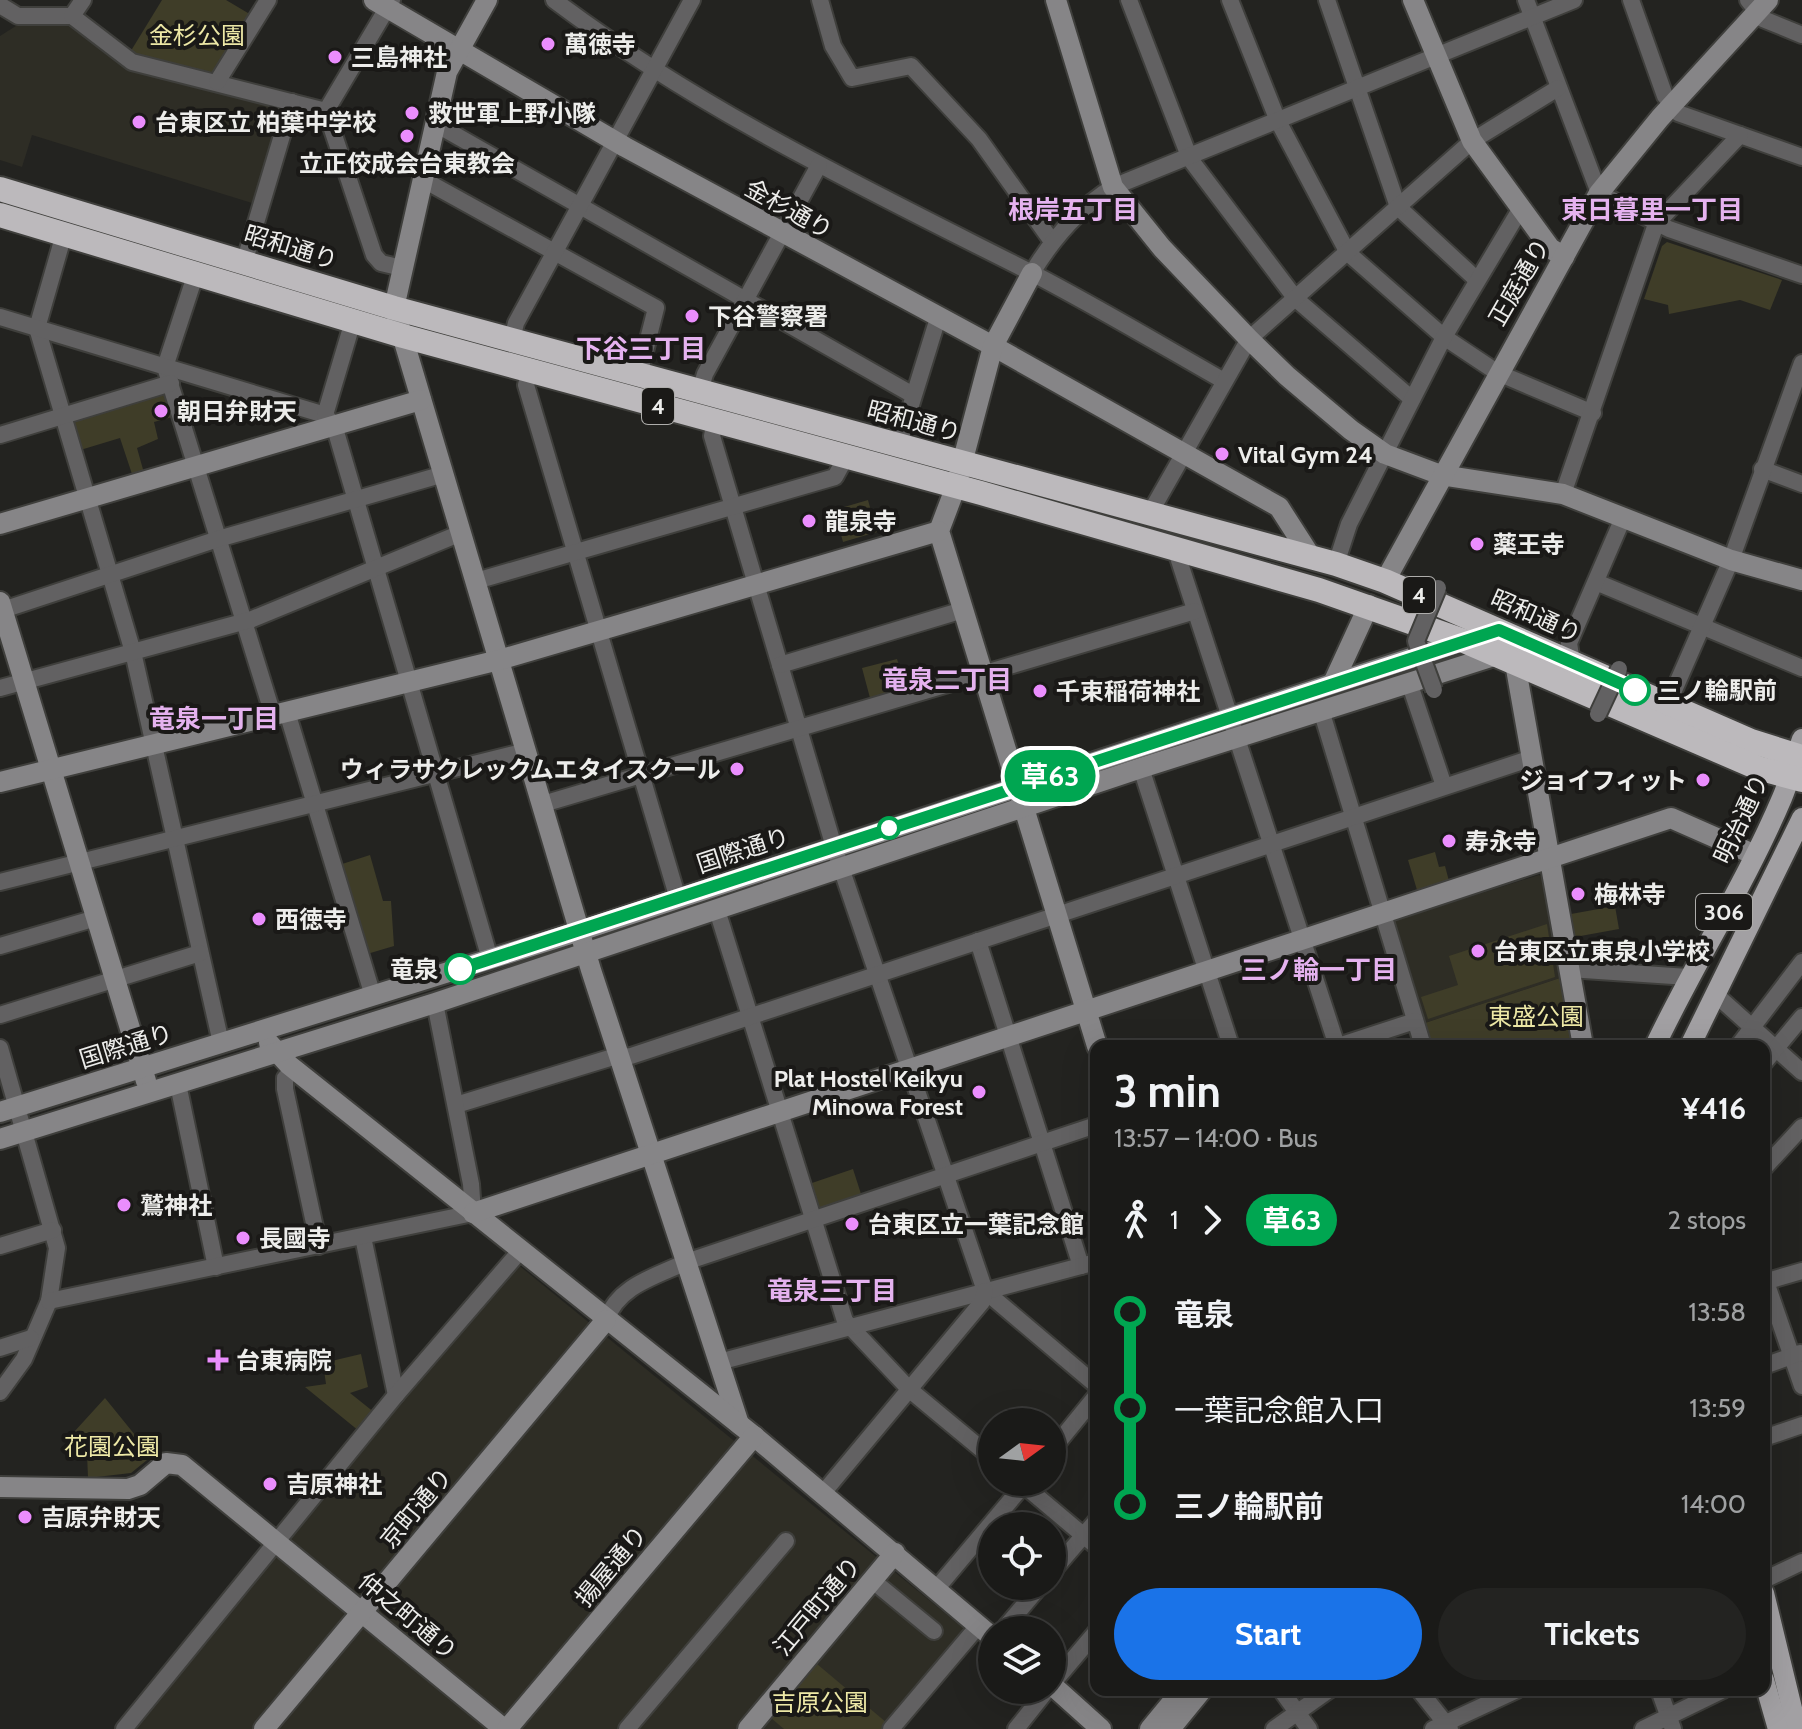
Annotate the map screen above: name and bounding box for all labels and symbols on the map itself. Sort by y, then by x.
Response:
park label: 金杉公園 [149,21,245,50]
place label: 萬徳寺 [564,30,636,59]
marker: 萬徳寺 [539,35,557,53]
place label: 三島神社 [351,43,447,72]
marker: 三島神社 [326,48,344,66]
place label: 救世軍上野小隊 [428,99,596,128]
marker: 救世軍上野小隊 [403,104,421,122]
place label: 台東区立 柏葉中学校 [155,108,376,137]
marker: 台東区立 柏葉中学校 [130,113,148,131]
marker: 立正佼成会台東教会 [398,127,416,145]
place label: 立正佼成会台東教会 [299,149,515,178]
street label: 金杉通り [740,173,838,245]
district label: 根岸五丁目 [1008,194,1138,226]
district label: 東日暮里一丁目 [1561,194,1743,226]
street label: 昭和通り [241,219,341,275]
street label: 正庭通り [1482,233,1556,331]
place label: 下谷警察署 [708,302,828,331]
marker: 下谷警察署 [683,307,701,325]
district label: 下谷三丁目 [576,333,706,365]
road number: 4 [642,388,674,424]
street label: 昭和通り [864,395,964,447]
place label: 朝日弁財天 [177,397,297,426]
marker: 朝日弁財天 [152,402,170,420]
place label: Vital Gym 24 [1238,440,1373,469]
marker: Vital Gym 24 [1213,445,1231,463]
place label: 龍泉寺 [825,507,897,536]
marker: 龍泉寺 [800,512,818,530]
place label: 薬王寺 [1493,530,1565,559]
marker: 薬王寺 [1468,535,1486,553]
road number: 4 [1403,577,1435,613]
street label: 昭和通り [1486,583,1586,649]
district label: 竜泉二丁目 [882,664,1012,696]
marker: 三ノ輪駅前 [1620,675,1650,705]
place label: 三ノ輪駅前 [1657,676,1777,705]
place label: 千束稲荷神社 [1056,677,1200,706]
marker: 千束稲荷神社 [1031,682,1049,700]
district label: 竜泉一丁目 [149,703,279,735]
line badge: 草63 [1004,750,1096,802]
place label: ウィラサクレックムエタイスクール [340,755,721,784]
marker: ウィラサクレックムエタイスクール [728,760,746,778]
place label: ジョイフィット [1519,766,1687,795]
street label: 明治通り [1708,769,1774,869]
marker: ジョイフィット [1694,771,1712,789]
unlabelled marker [878,817,900,839]
street label: 国際通り [693,821,793,879]
place label: 寿永寺 [1465,827,1537,856]
marker: 寿永寺 [1440,832,1458,850]
place label: 梅林寺 [1594,880,1666,909]
marker: 梅林寺 [1569,885,1587,903]
road number: 306 [1696,894,1752,930]
place label: 西徳寺 [275,905,347,934]
marker: 西徳寺 [250,910,268,928]
place label: 台東区立東泉小学校 [1494,937,1710,966]
marker: 台東区立東泉小学校 [1469,942,1487,960]
marker: 竜泉 [445,954,475,984]
district label: 三ノ輪一丁目 [1241,954,1397,986]
place label: 竜泉 [390,955,438,984]
park label: 東盛公園 [1488,1002,1584,1031]
street label: 国際通り [76,1018,176,1074]
place label: Plat Hostel Keikyu Minowa Forest [774,1064,963,1121]
marker: Plat Hostel Keikyu Minowa Forest [970,1083,988,1101]
place label: 鷲神社 [140,1191,212,1220]
marker: 鷲神社 [115,1196,133,1214]
place label: 台東区立一葉記念館 [868,1210,1084,1239]
marker: 台東区立一葉記念館 [843,1215,861,1233]
place label: 長國寺 [259,1224,331,1253]
marker: 長國寺 [234,1229,252,1247]
district label: 竜泉三丁目 [767,1275,897,1307]
place label: 台東病院 [236,1346,332,1375]
marker: 台東病院 [207,1349,229,1371]
north arrow [978,1408,1066,1496]
park label: 花園公園 [64,1432,160,1461]
street label: 京町通り [374,1462,458,1554]
place label: 吉原神社 [286,1470,382,1499]
marker: 吉原神社 [261,1475,279,1493]
place label: 吉原弁財天 [41,1503,161,1532]
marker: 吉原弁財天 [16,1508,34,1526]
street label: 揚屋通り [569,1520,653,1612]
street label: 江戸町通り [767,1551,867,1661]
street label: 仲之町通り [353,1566,463,1666]
park label: 吉原公園 [772,1688,868,1717]

